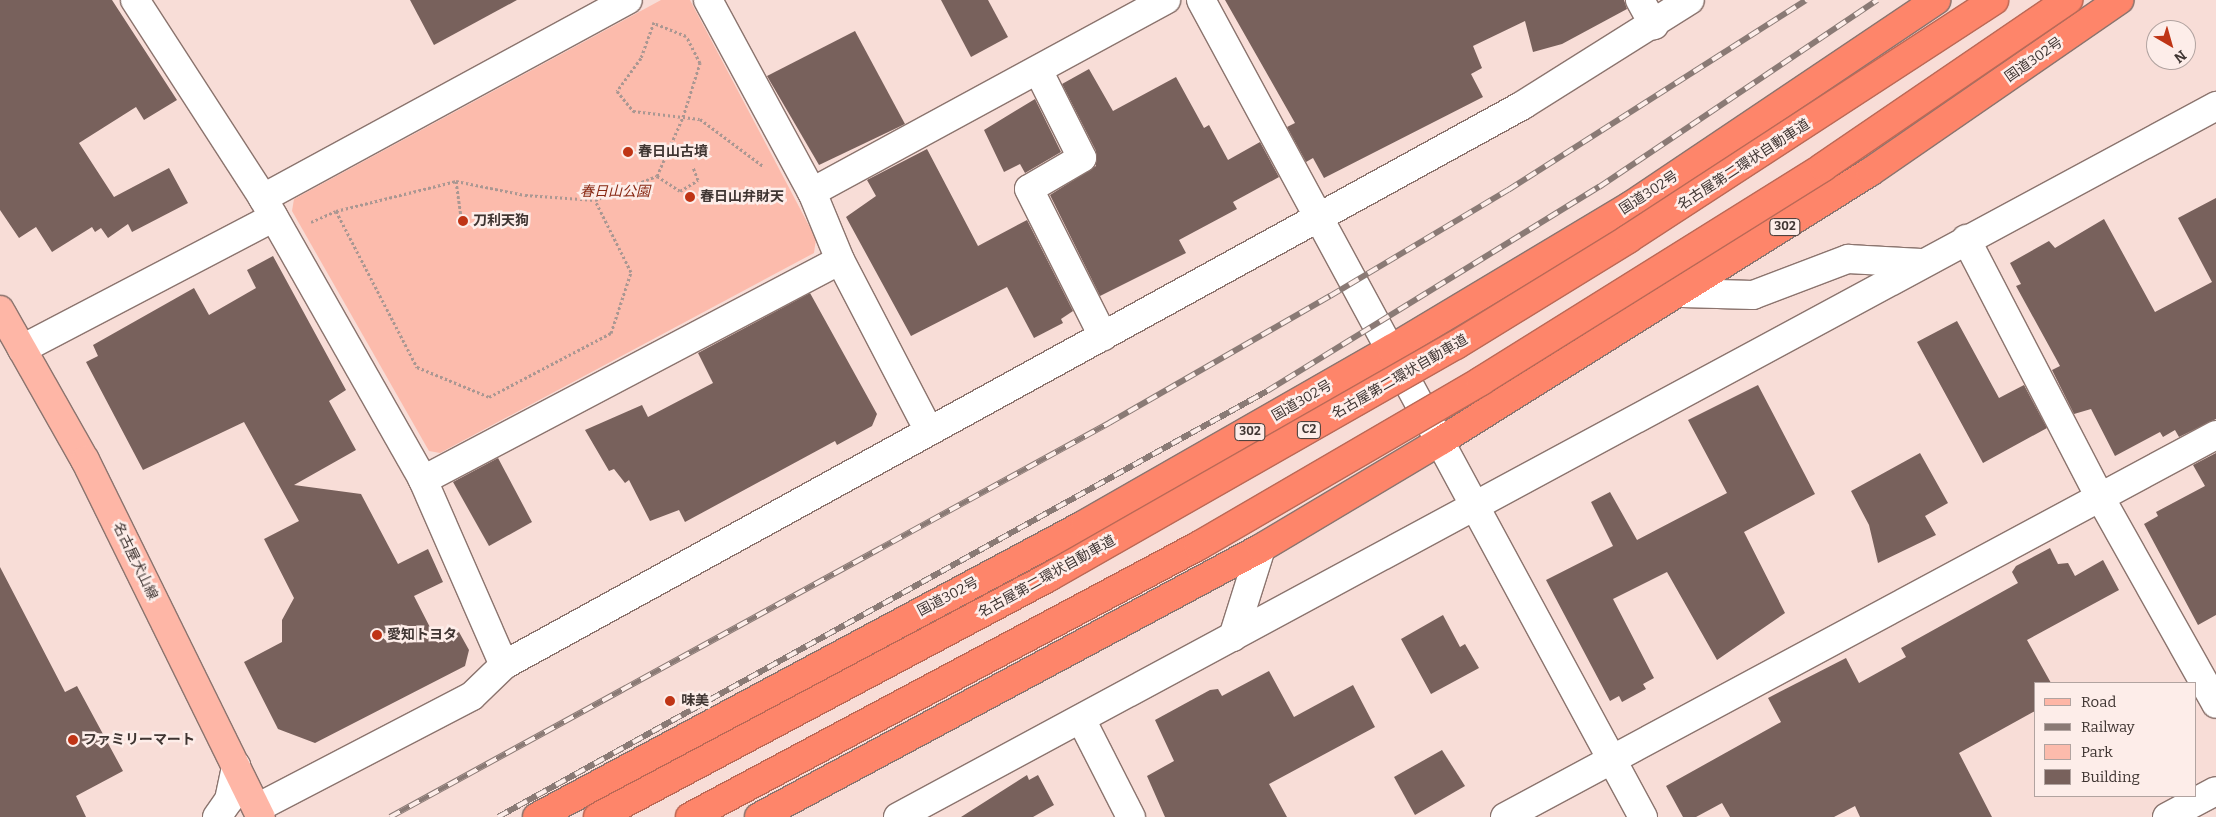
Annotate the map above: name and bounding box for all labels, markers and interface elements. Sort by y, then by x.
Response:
north arrow [2146,20,2196,70]
street label: 国道302号 [2002,34,2066,86]
text: N [2170,46,2189,66]
street label: 名古屋第二環状自動車道 [1675,116,1813,214]
place label: 春日山古墳 [638,144,708,160]
marker: 春日山古墳 [622,146,634,158]
street label: 国道302号 [1617,168,1681,218]
park label: 春日山公園 [580,184,650,200]
place label: 春日山弁財天 [700,189,784,205]
marker: 春日山弁財天 [684,191,696,203]
place label: 刀利天狗 [473,213,529,229]
marker: 刀利天狗 [457,215,469,227]
road number: 302 [1769,218,1801,236]
street label: 名古屋第二環状自動車道 [1329,331,1471,423]
street label: 国道302号 [1269,377,1335,425]
road number: C2 [1296,420,1322,440]
road number: 302 [1234,422,1266,442]
street label: 名古屋犬山線 [109,520,161,602]
street label: 名古屋第二環状自動車道 [976,532,1118,622]
street label: 国道302号 [915,574,981,620]
place label: 愛知トヨタ [387,627,457,643]
marker: 愛知トヨタ [371,629,383,641]
legend [2034,682,2196,797]
place label: 味美 [681,693,709,709]
text: Road [2081,693,2116,711]
marker: 味美 [663,694,677,708]
text: Railway [2081,718,2135,736]
place label: ファミリーマート [83,732,195,748]
marker: ファミリーマート [67,734,79,746]
text: Park [2081,743,2113,761]
text: Building [2081,768,2140,786]

